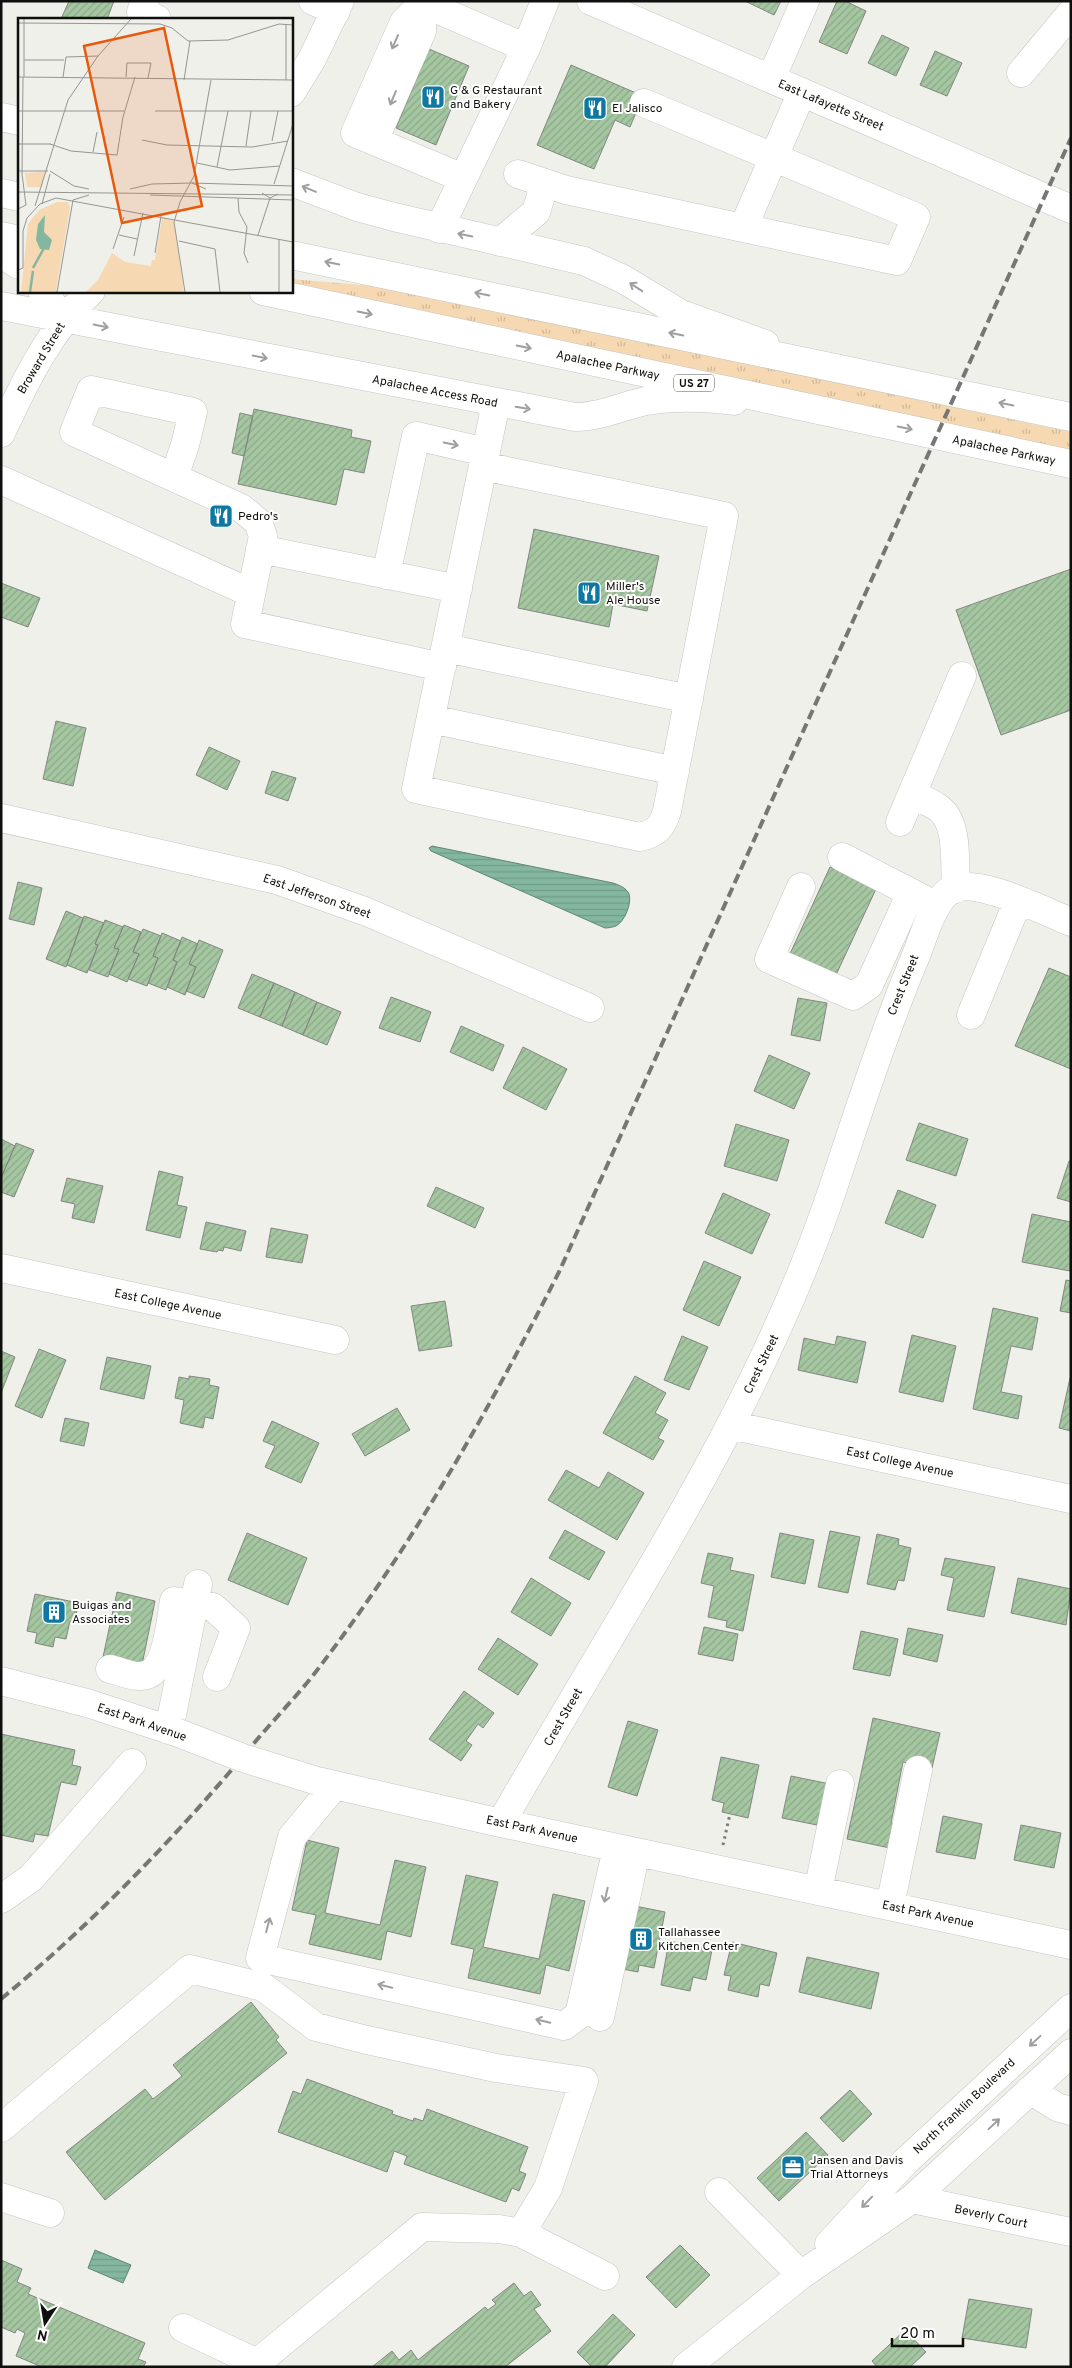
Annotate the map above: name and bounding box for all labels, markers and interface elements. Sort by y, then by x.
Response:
inset map [18,18,292,292]
one-way arrow [390,34,400,49]
street label: East Lafayette Street [775,76,886,135]
place label: G & G Restaurant and Bakery [450,83,542,113]
restaurant icon: G & G Restaurant and Bakery [420,84,446,110]
one-way arrow [388,90,398,105]
restaurant icon: El Jalisco [582,95,608,121]
place label: El Jalisco [612,101,663,117]
one-way arrow [302,184,317,193]
one-way arrow [458,229,474,239]
one-way arrow [325,258,341,267]
one-way arrow [629,282,643,292]
one-way arrow [475,289,491,299]
one-way arrow [356,309,372,318]
street label: Broward Street [14,320,70,397]
one-way arrow [92,322,108,332]
one-way arrow [668,329,684,339]
one-way arrow [515,343,531,352]
street label: Apalachee Parkway [554,347,661,385]
one-way arrow [252,353,268,363]
street label: Apalachee Access Road [371,372,499,412]
road number: US 27 [674,374,714,392]
one-way arrow [998,399,1014,408]
one-way arrow [514,403,530,413]
one-way arrow [896,424,912,434]
street label: Apalachee Parkway [950,432,1057,470]
one-way arrow [443,440,459,449]
restaurant icon: Pedro's [208,503,234,529]
place label: Pedro's [238,509,278,525]
place label: Miller's Ale House [606,579,660,609]
restaurant icon: Miller's Ale House [576,580,602,606]
street label: East Jefferson Street [261,871,373,923]
street label: Crest Street [884,953,923,1018]
street label: East College Avenue [113,1286,223,1324]
street label: Crest Street [741,1332,783,1397]
street label: East College Avenue [845,1444,955,1482]
place label: Buigas and Associates [72,1598,131,1628]
building icon: Buigas and Associates [41,1599,67,1625]
street label: Crest Street [541,1686,587,1749]
street label: East Park Avenue [95,1700,188,1746]
street label: East Park Avenue [484,1812,579,1848]
one-way arrow [601,1887,610,1903]
street label: East Park Avenue [880,1897,975,1933]
one-way arrow [264,1917,274,1933]
place label: Tallahassee Kitchen Center [658,1925,739,1955]
building icon: Tallahassee Kitchen Center [628,1926,654,1952]
one-way arrow [377,1981,393,1990]
one-way arrow [536,2016,552,2026]
one-way arrow [1028,2035,1041,2047]
street label: North Franklin Boulevard [910,2055,1019,2158]
one-way arrow [987,2118,1000,2129]
place label: Jansen and Davis Trial Attorneys [810,2153,903,2183]
office icon: Jansen and Davis Trial Attorneys [780,2154,806,2180]
one-way arrow [861,2195,873,2208]
street label: Beverly Court [953,2201,1029,2233]
north arrow [20,2298,70,2348]
scale bar [892,2316,963,2348]
text: N [36,2325,49,2344]
text: 20 m [900,2325,935,2344]

